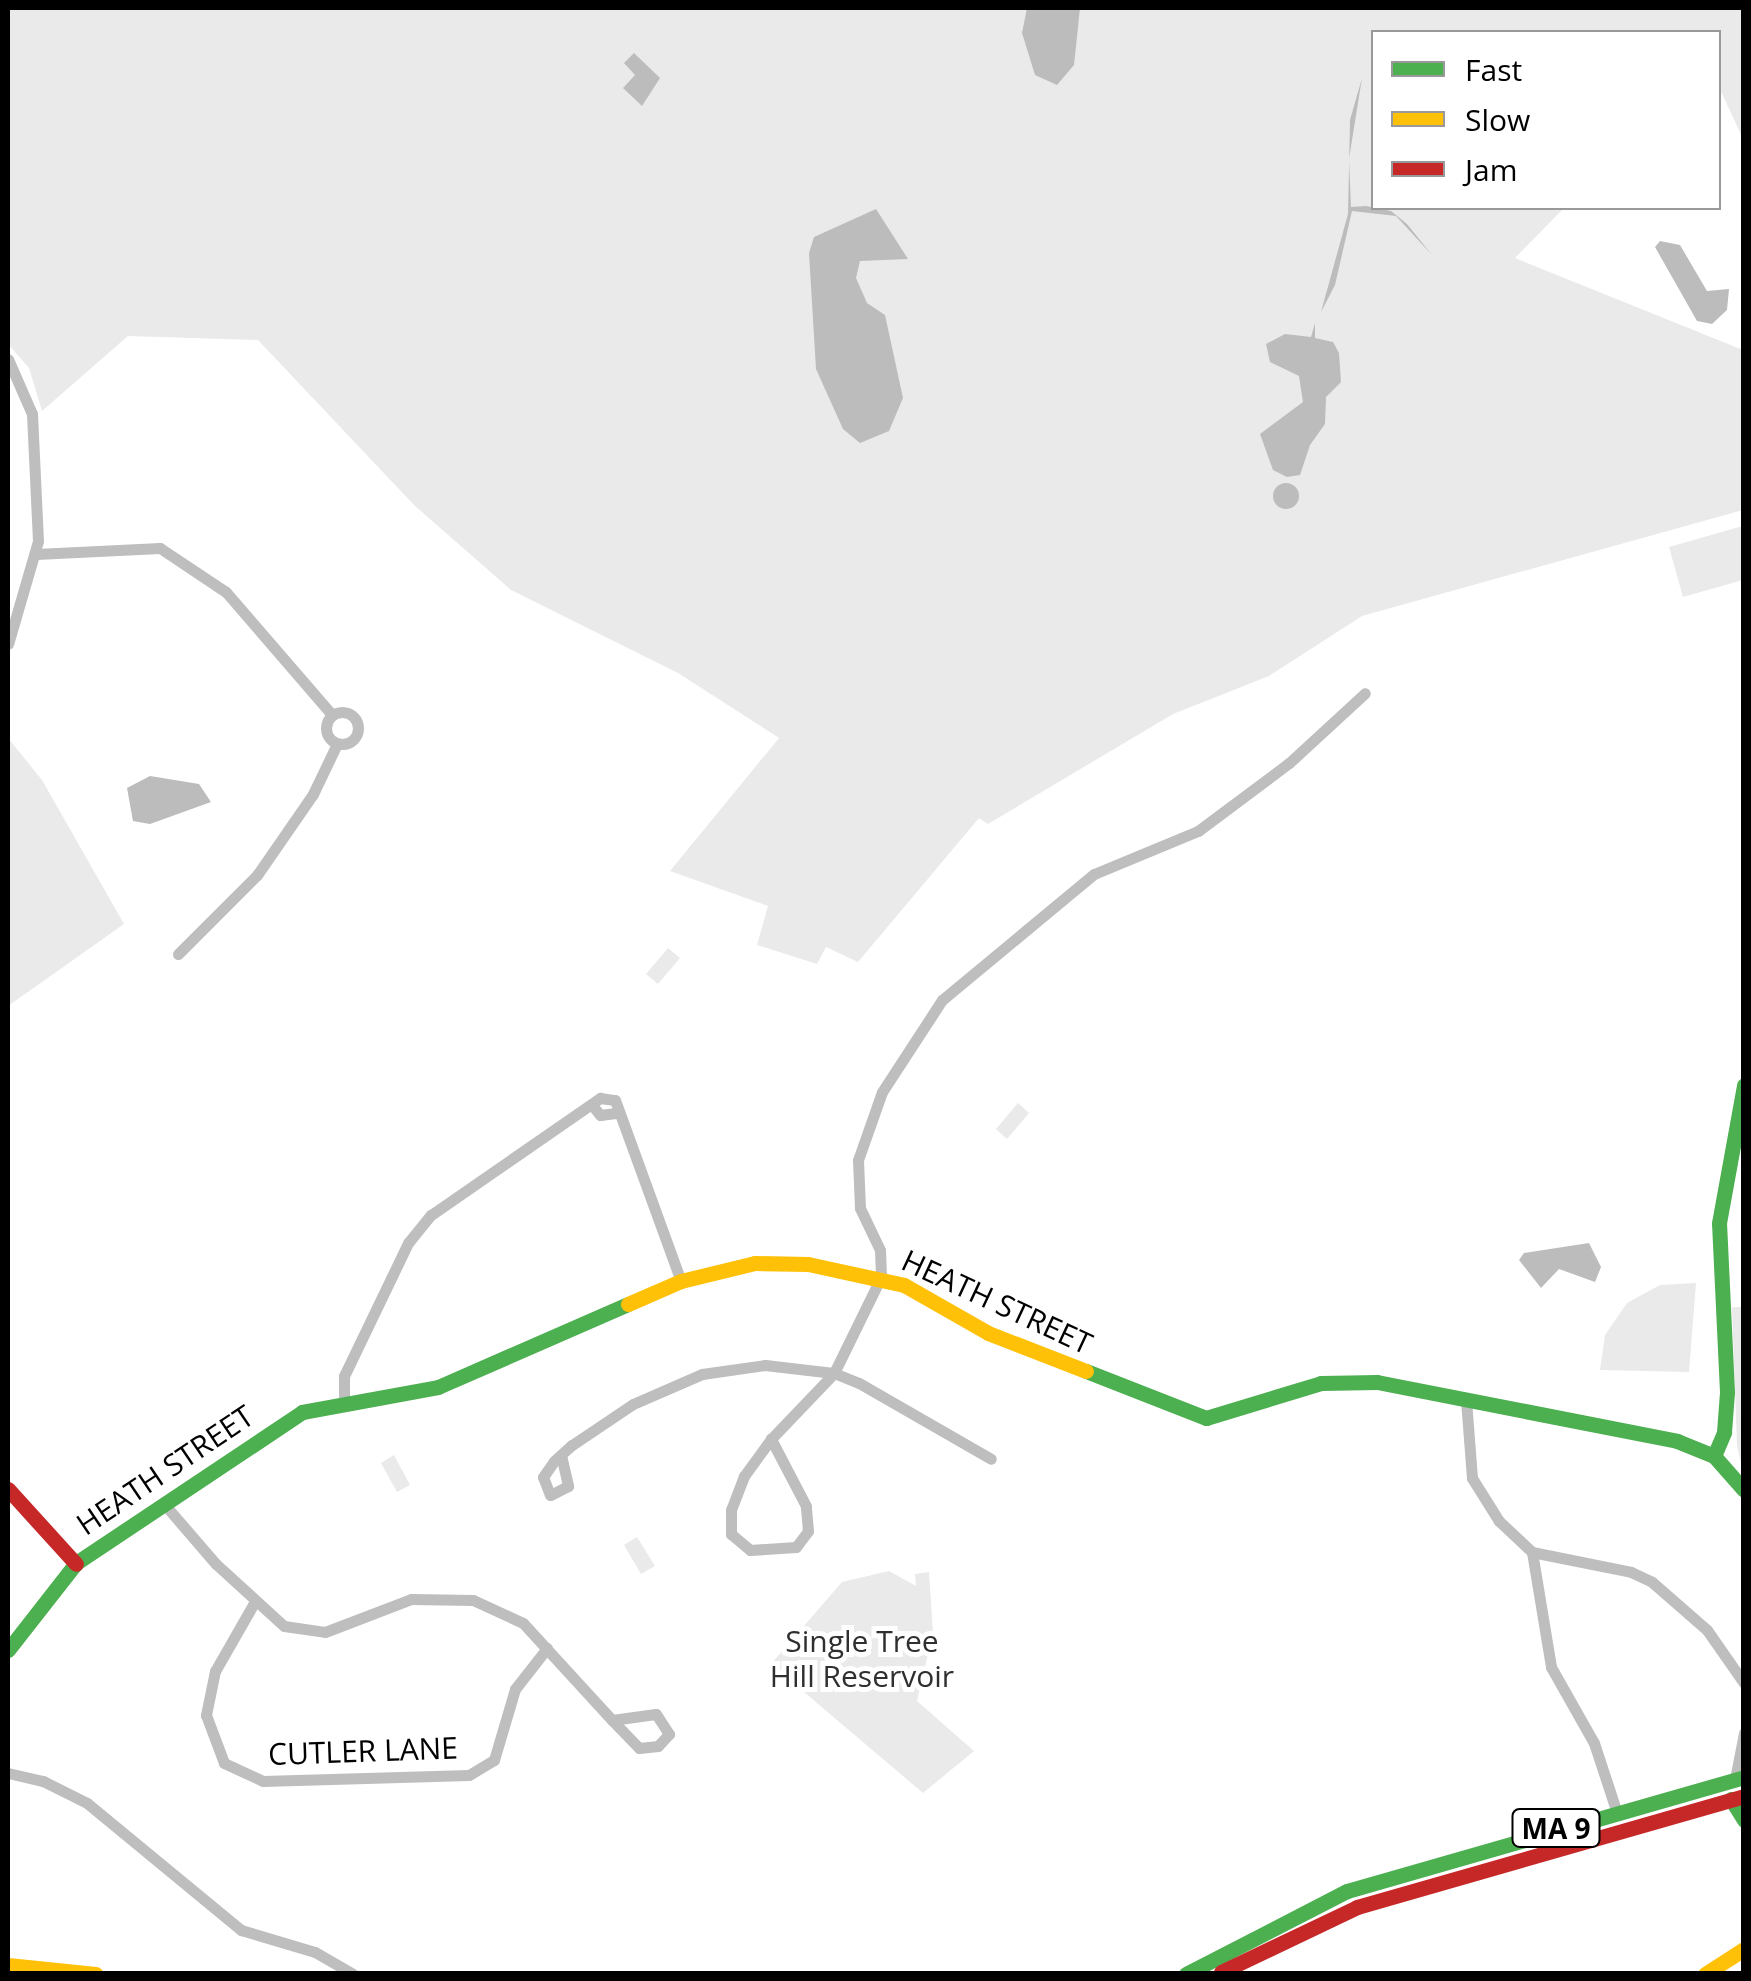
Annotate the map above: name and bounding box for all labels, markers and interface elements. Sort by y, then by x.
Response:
legend [1371,30,1721,210]
text: Fast [1465,49,1522,90]
text: Slow [1465,99,1530,140]
text: Jam [1465,149,1518,190]
street label: HEATH STREET [896,1242,1098,1362]
street label: HEATH STREET [70,1398,260,1542]
park label: Single Tree Hill Reservoir [770,1623,954,1694]
street label: CUTLER LANE [268,1730,458,1772]
road number: MA 9 [1511,1805,1601,1851]

